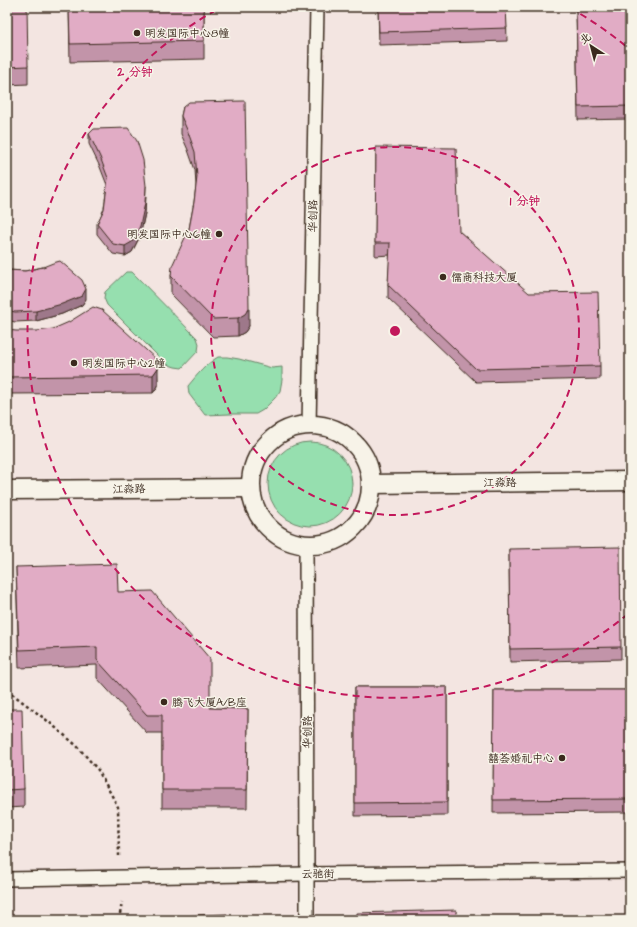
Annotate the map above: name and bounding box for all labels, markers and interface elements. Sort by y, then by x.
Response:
place label: 明发国际中心8幢 [145,26,230,41]
north arrow [571,26,611,66]
marker: 明发国际中心8幢 [132,28,142,38]
text: 北 [577,29,594,48]
text: 2 分钟 [116,64,153,81]
text: 1 分钟 [510,193,540,210]
street label: 华创路 [305,199,321,233]
place label: 明发国际中心6幢 [127,227,212,242]
marker: 明发国际中心6幢 [214,229,224,239]
place label: 儒商科技大厦 [451,270,517,285]
marker: 儒商科技大厦 [438,272,448,282]
centre of rings [388,324,402,338]
place label: 明发国际中心2幢 [82,356,166,371]
marker: 明发国际中心2幢 [69,358,79,368]
street label: 江淼路 [484,475,517,490]
street label: 江淼路 [112,481,146,497]
place label: 腾飞大厦A/B座 [172,695,247,710]
marker: 腾飞大厦A/B座 [159,697,169,707]
street label: 华创路 [300,716,315,749]
place label: 囍荟婚礼中心 [488,751,554,766]
marker: 囍荟婚礼中心 [557,753,567,763]
street label: 云驰街 [301,866,336,882]

